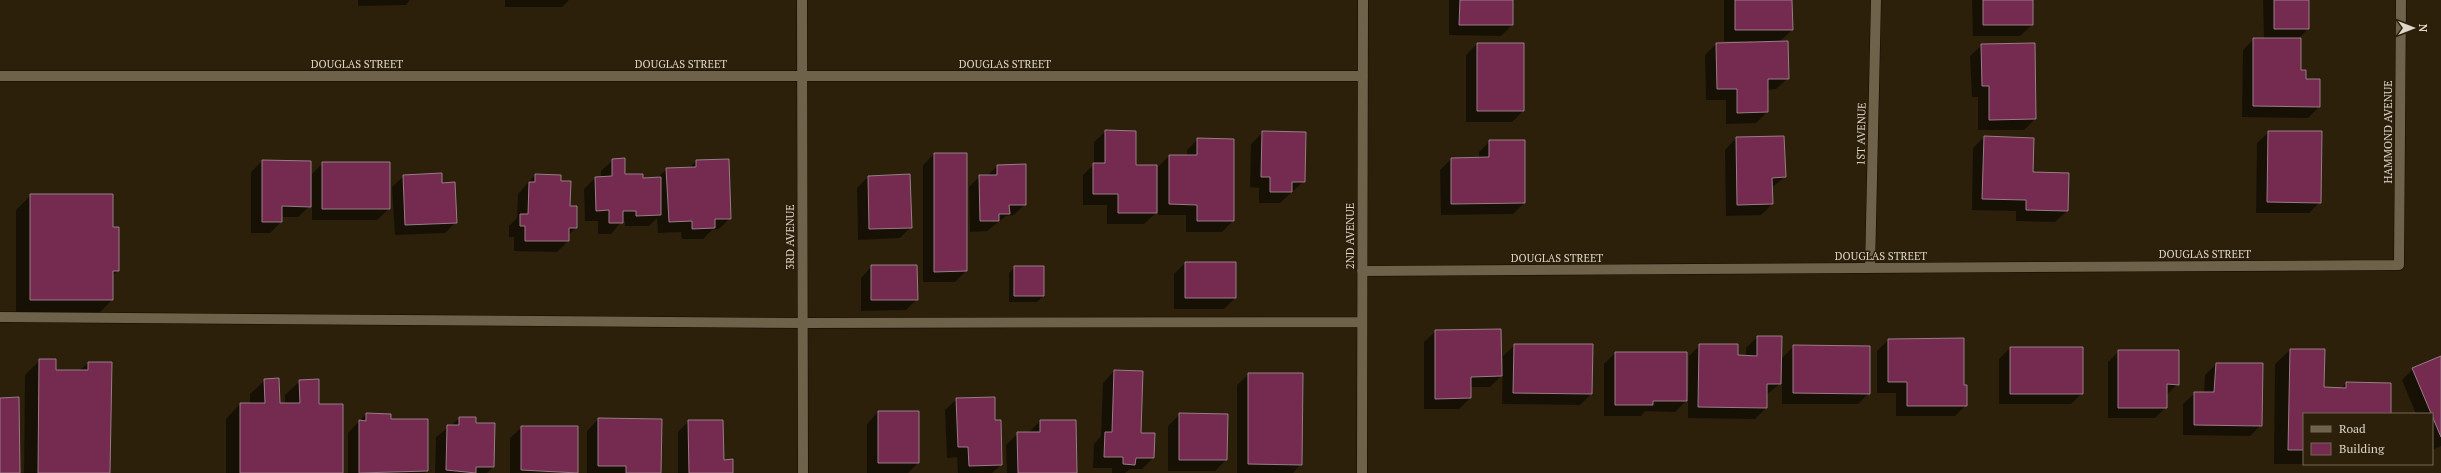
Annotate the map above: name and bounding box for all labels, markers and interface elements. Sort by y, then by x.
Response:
north arrow [2393,8,2433,48]
text: N [2416,24,2430,33]
street label: DOUGLAS STREET [311,57,403,71]
street label: DOUGLAS STREET [635,57,727,71]
street label: DOUGLAS STREET [959,57,1051,71]
street label: HAMMOND AVENUE [2381,80,2395,184]
street label: 1ST AVENUE [1853,102,1869,166]
street label: 2ND AVENUE [1343,203,1357,269]
street label: 3RD AVENUE [783,204,797,270]
street label: DOUGLAS STREET [2159,247,2251,261]
street label: DOUGLAS STREET [1835,249,1927,263]
street label: DOUGLAS STREET [1511,251,1603,265]
legend [2303,413,2433,465]
text: Road [2339,421,2366,436]
text: Building [2339,441,2385,456]

